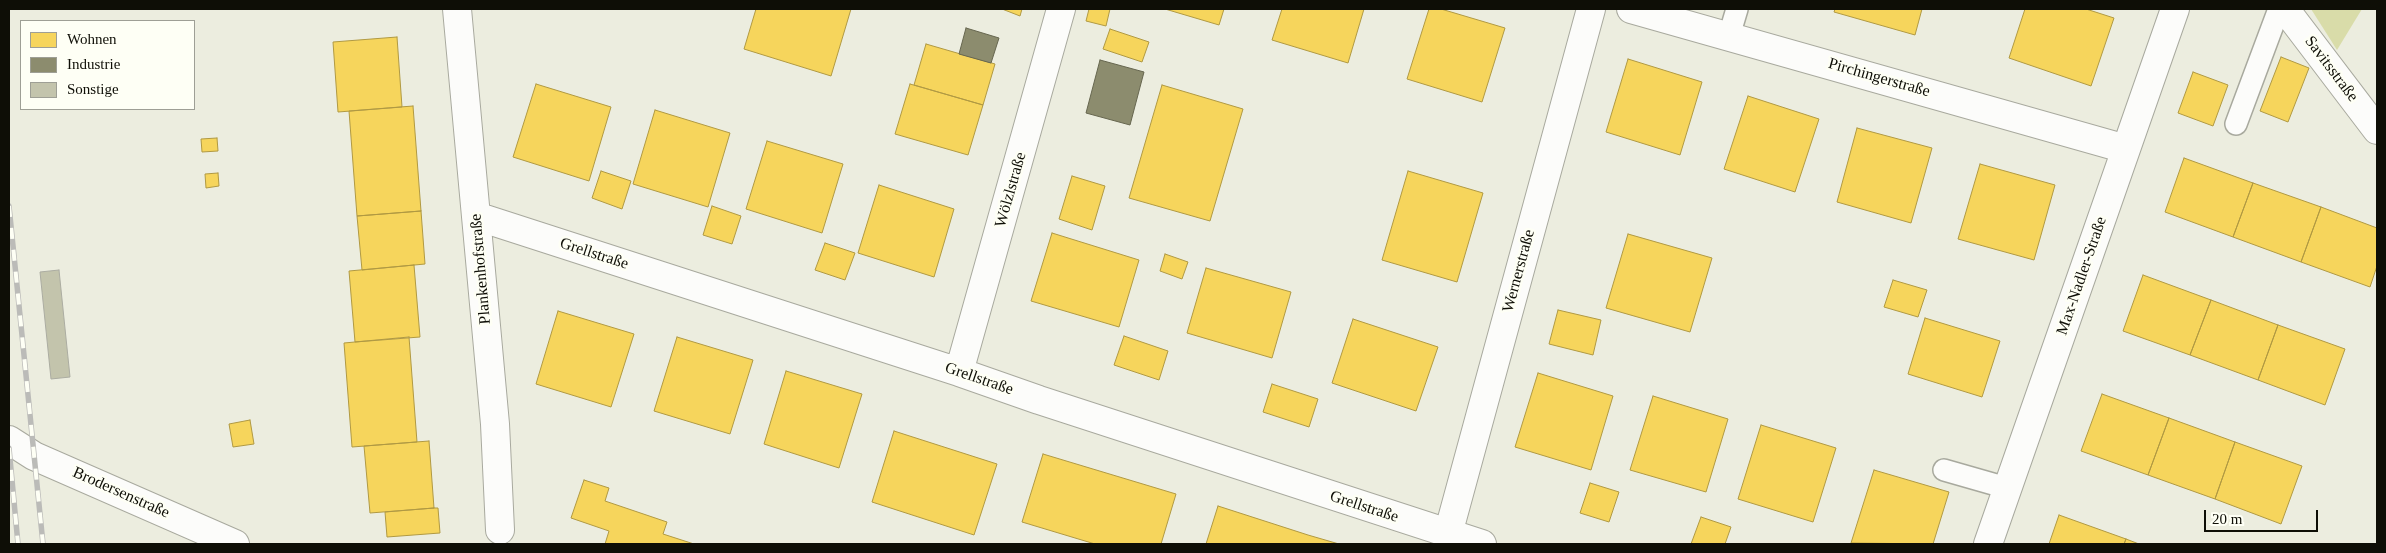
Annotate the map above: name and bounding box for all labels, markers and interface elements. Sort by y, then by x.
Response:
legend [20,20,195,110]
text: Wohnen [67,31,117,47]
street label: Savitsstraße [2300,32,2362,106]
street label: Pirchingerstraße [1826,54,1932,102]
text: Industrie [67,56,120,72]
text: Sonstige [67,81,119,97]
street label: Wölzlstraße [991,150,1031,230]
street label: Plankenhofstraße [467,213,495,325]
street label: Max-Nadler-Straße [2053,214,2111,338]
street label: Wernerstraße [1499,228,1539,314]
street label: Grellstraße [557,234,631,274]
street label: Grellstraße [942,358,1016,400]
street label: Brodersenstraße [70,463,172,523]
street label: Grellstraße [1327,487,1401,527]
scale bar [2206,500,2320,532]
text: 20 m [2212,511,2242,527]

